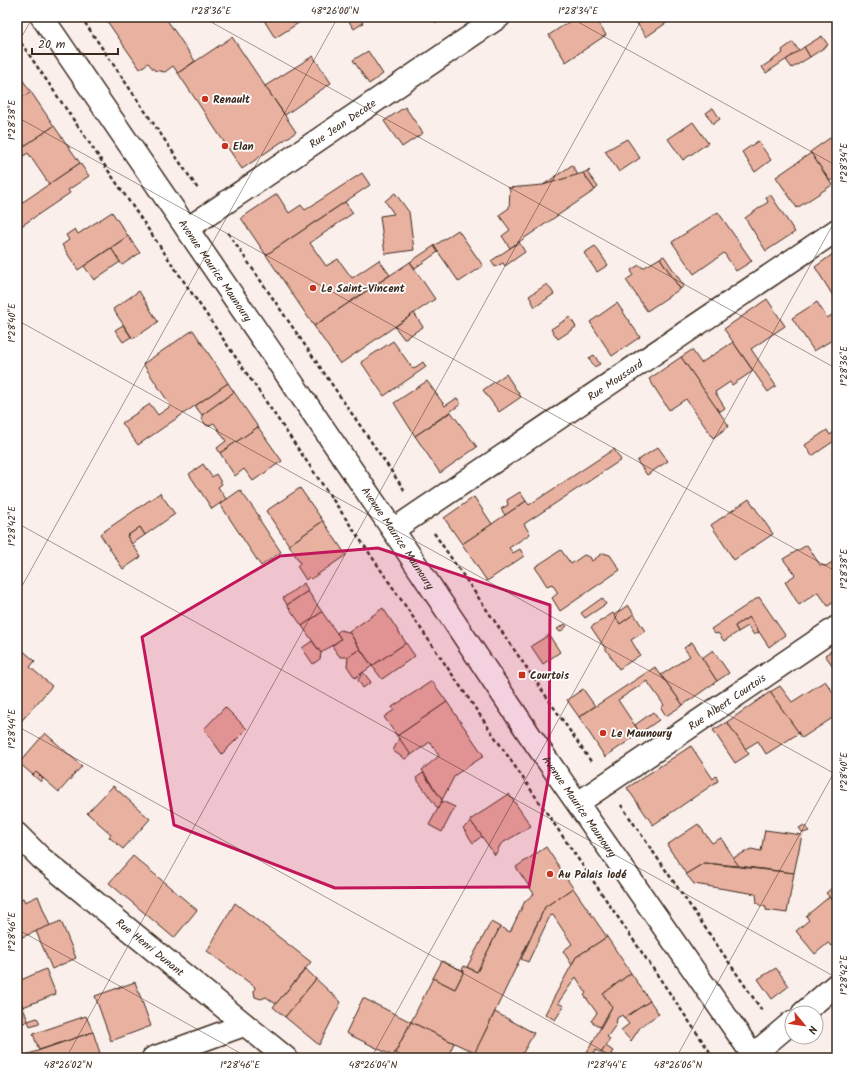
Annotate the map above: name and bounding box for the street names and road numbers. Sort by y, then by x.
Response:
street label: Rue Jean Decote [306,95,380,153]
street label: Avenue Maurice Maunoury [173,216,257,327]
street label: Rue Moussard [584,355,647,406]
street label: Avenue Maurice Maunoury [356,483,439,594]
street label: Rue Albert Courtois [685,670,770,736]
street label: Avenue Maurice Maunoury [537,752,621,862]
street label: Rue Henri Dunant [112,915,188,982]

